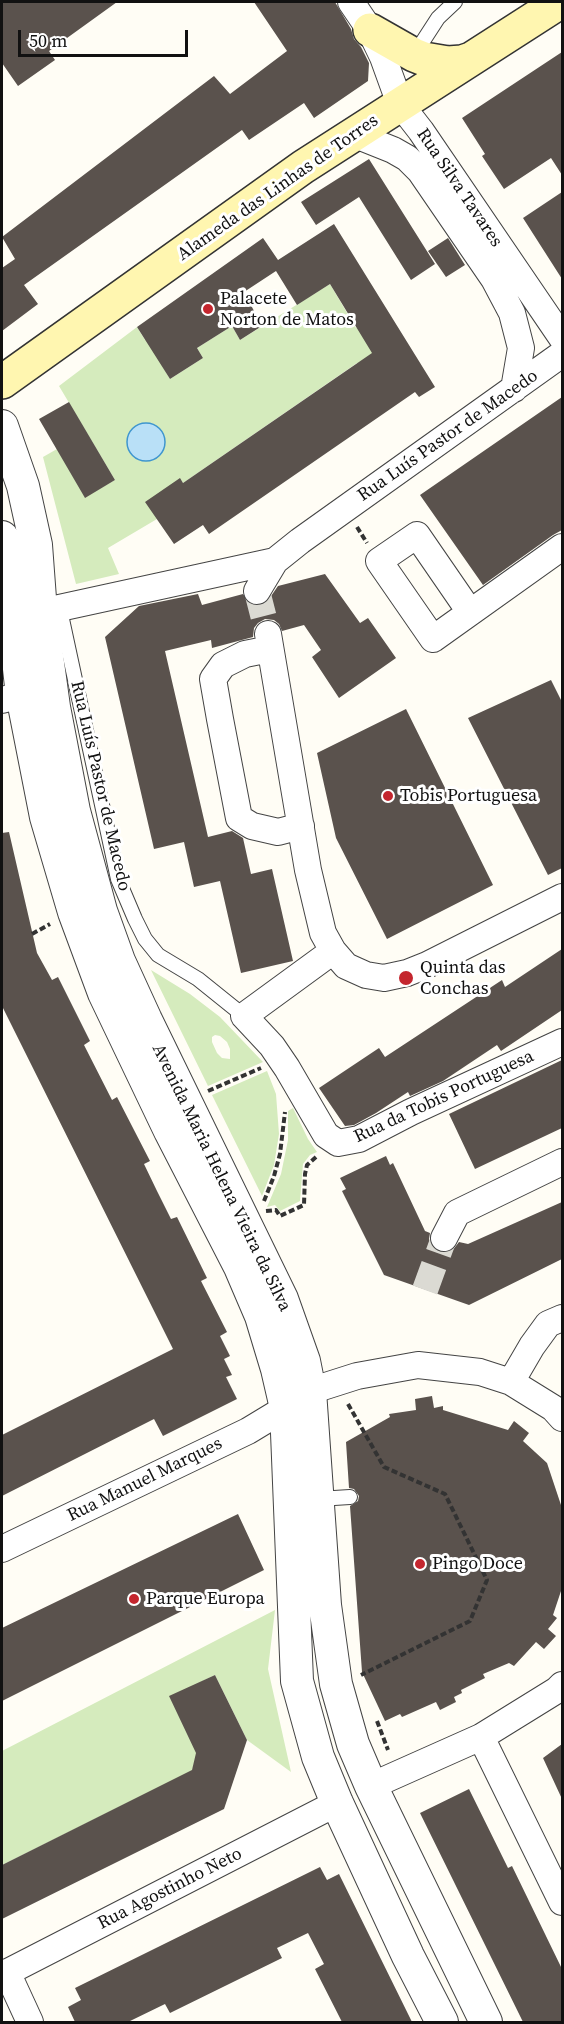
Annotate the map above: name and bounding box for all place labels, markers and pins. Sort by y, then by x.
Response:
place label: Palacete Norton de Matos [220,288,354,330]
marker: Palacete Norton de Matos [201,302,215,316]
place label: Tobis Portuguesa [400,785,537,807]
marker: Tobis Portuguesa [381,789,395,803]
place label: Quinta das Conchas [420,957,506,1000]
marker: Quinta das Conchas [397,969,415,987]
place label: Pingo Doce [432,1553,523,1575]
marker: Pingo Doce [413,1557,427,1571]
place label: Parque Europa [146,1588,265,1610]
marker: Parque Europa [127,1592,141,1606]

